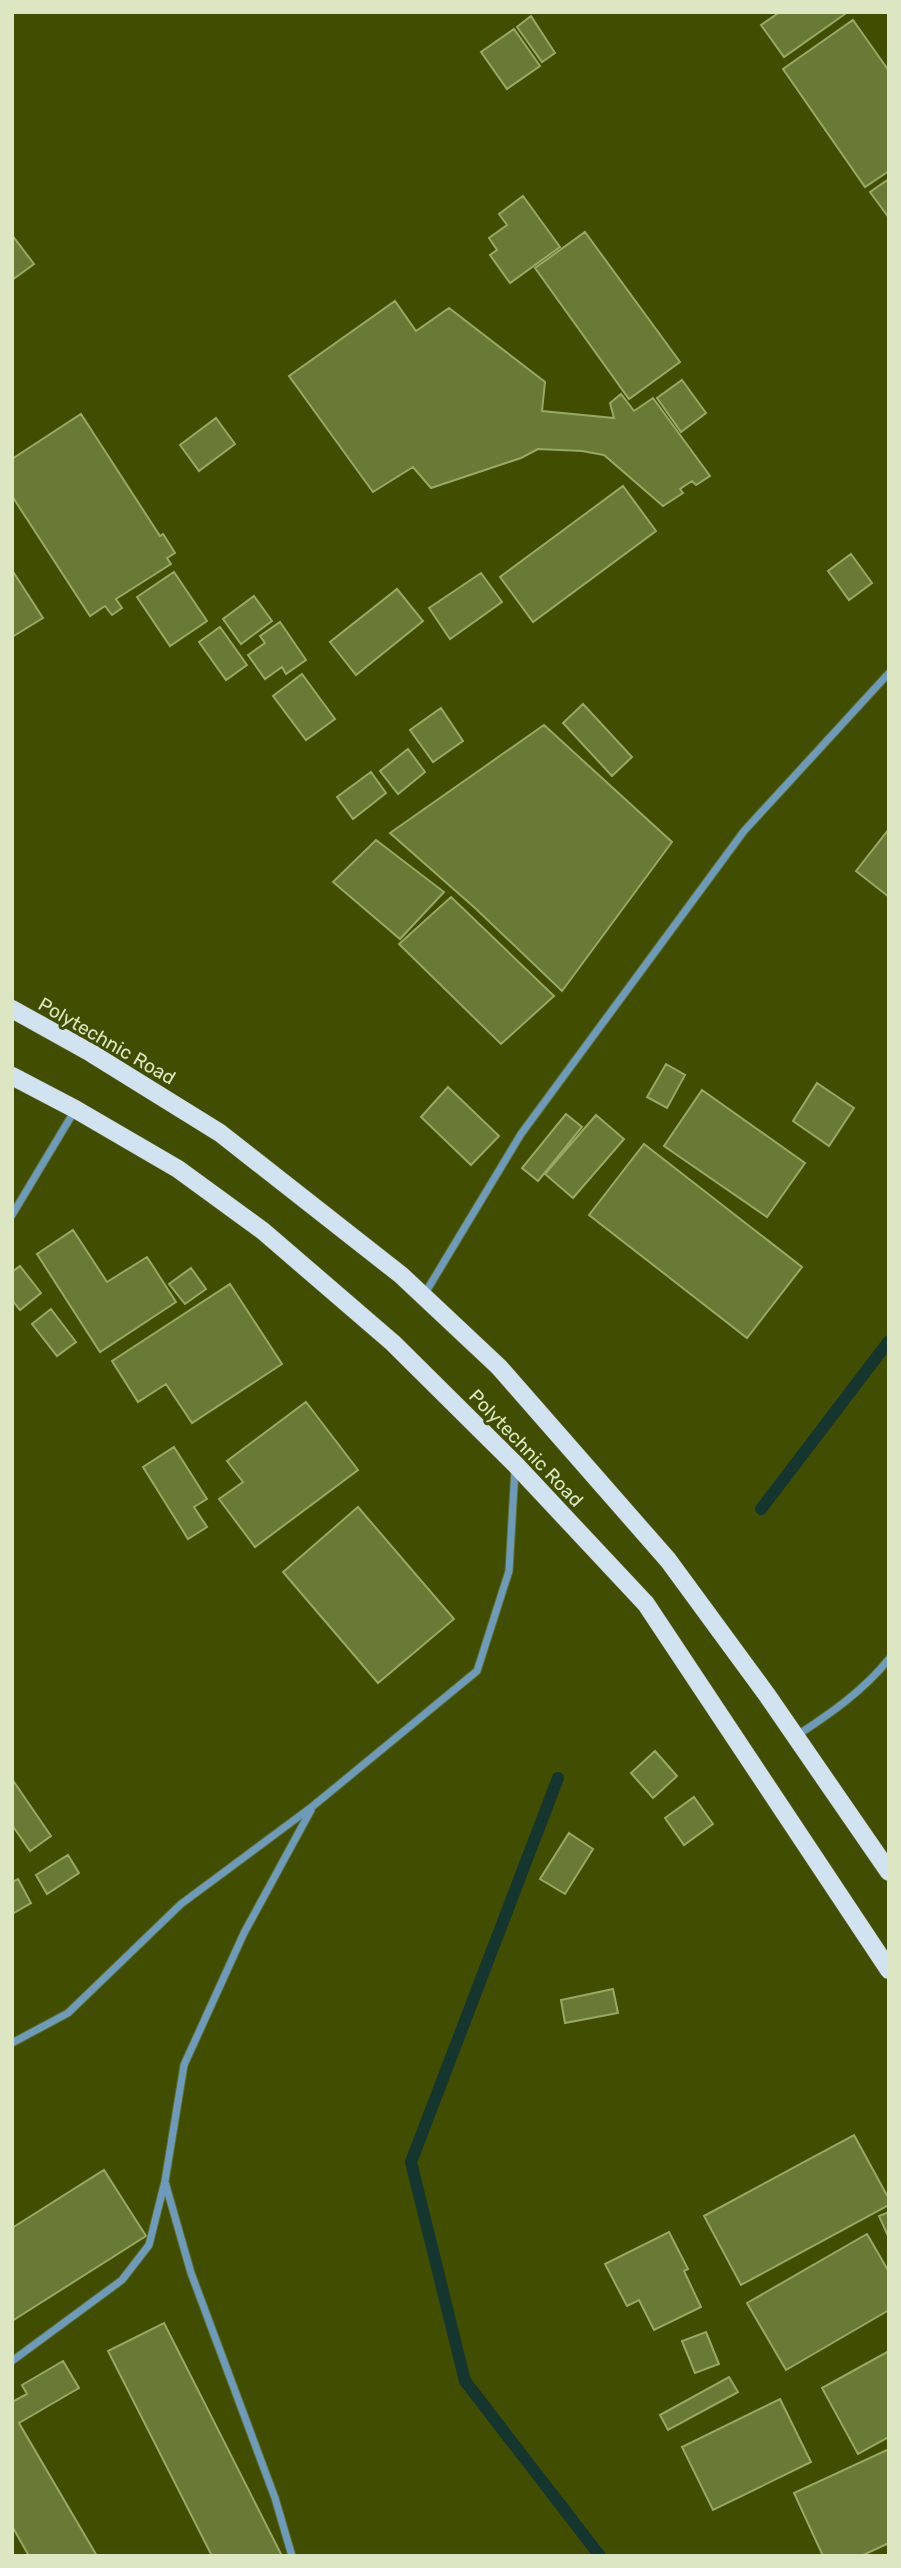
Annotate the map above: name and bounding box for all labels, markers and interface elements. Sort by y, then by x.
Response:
street label: Polytechnic Road [34,992,180,1090]
street label: Polytechnic Road [464,1384,588,1512]

